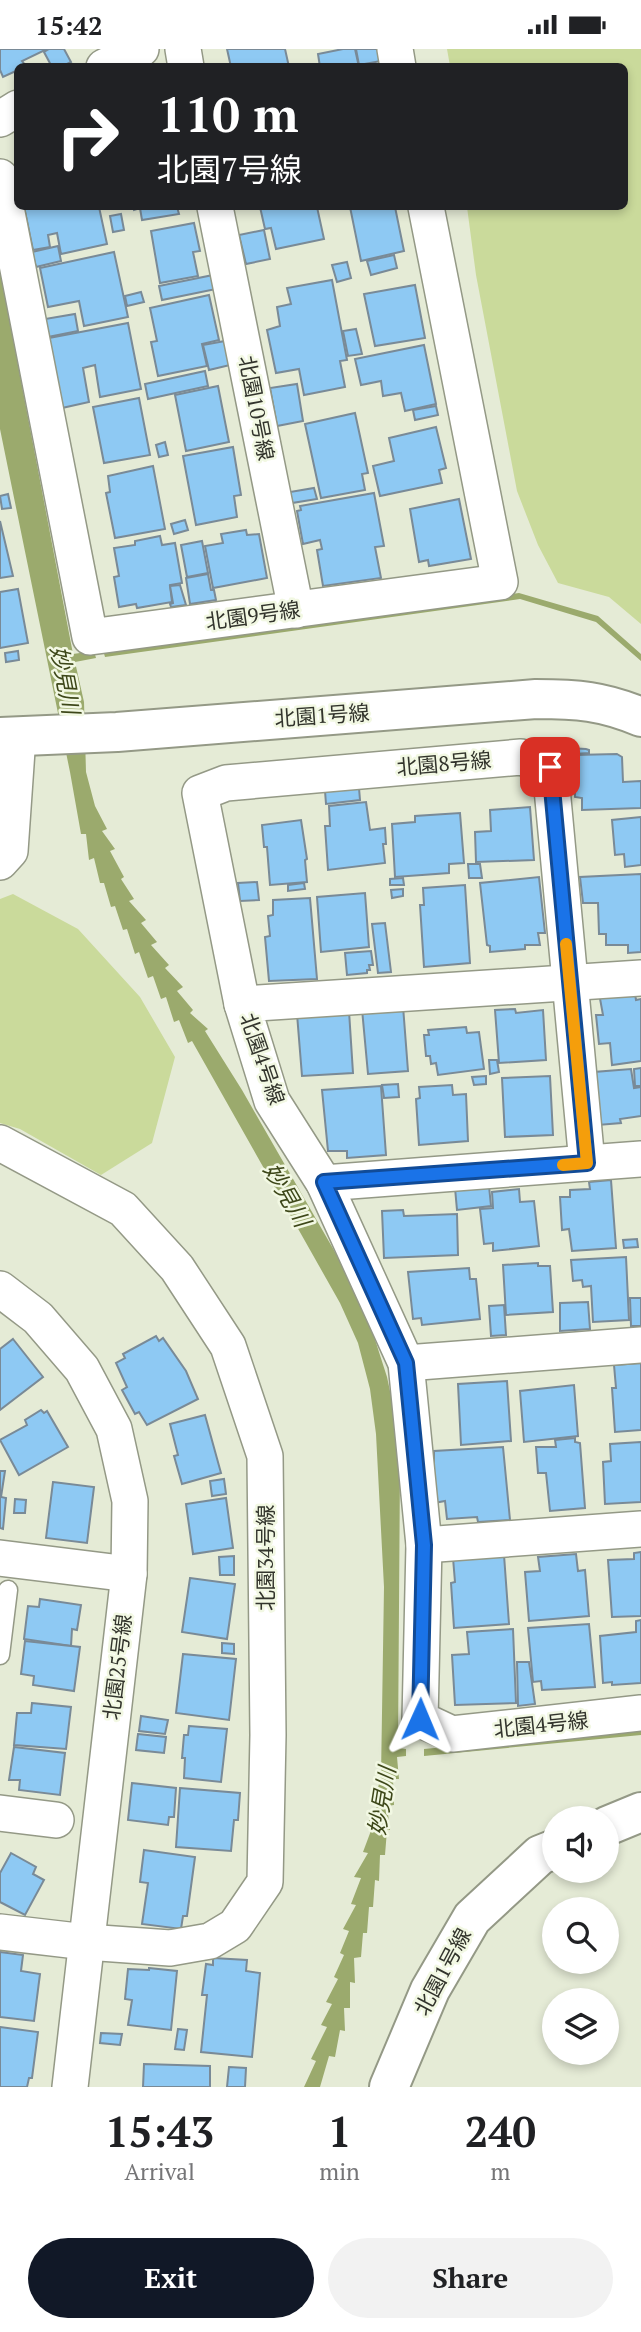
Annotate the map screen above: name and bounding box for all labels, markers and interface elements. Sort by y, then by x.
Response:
text: 15:42 [35,8,103,42]
text: 110 m [157,81,299,146]
icon: right [42,91,133,182]
text: 北園7号線 [157,148,302,190]
street label: 北園10号線 [233,353,281,463]
street label: 北園9号線 [204,595,302,635]
water label: 妙見川 [44,643,88,720]
street label: 北園1号線 [273,698,370,732]
pin [520,737,580,797]
street label: 北園8号線 [395,745,493,781]
icon: arrive [531,748,569,786]
street label: 北園4号線 [234,1009,292,1108]
water label: 妙見川 [257,1157,320,1235]
street label: 北園34号線 [251,1505,279,1611]
street label: 北園25号線 [97,1612,137,1721]
position arrow [383,1682,457,1756]
street label: 北園4号線 [492,1705,590,1743]
water label: 妙見川 [361,1761,403,1837]
map controls [542,1806,619,2065]
button: sound [542,1806,619,1883]
button: search [542,1897,619,1974]
street label: 北園1号線 [407,1923,477,2020]
button: layers [542,1988,619,2065]
text: 15:43 [105,2103,214,2159]
text: 1 [328,2103,351,2159]
text: 240 [465,2103,536,2159]
text: Arrival [124,2156,195,2187]
text: min [319,2156,360,2187]
text: m [490,2156,510,2187]
button: Exit [28,2238,314,2318]
button: Share [328,2238,613,2318]

